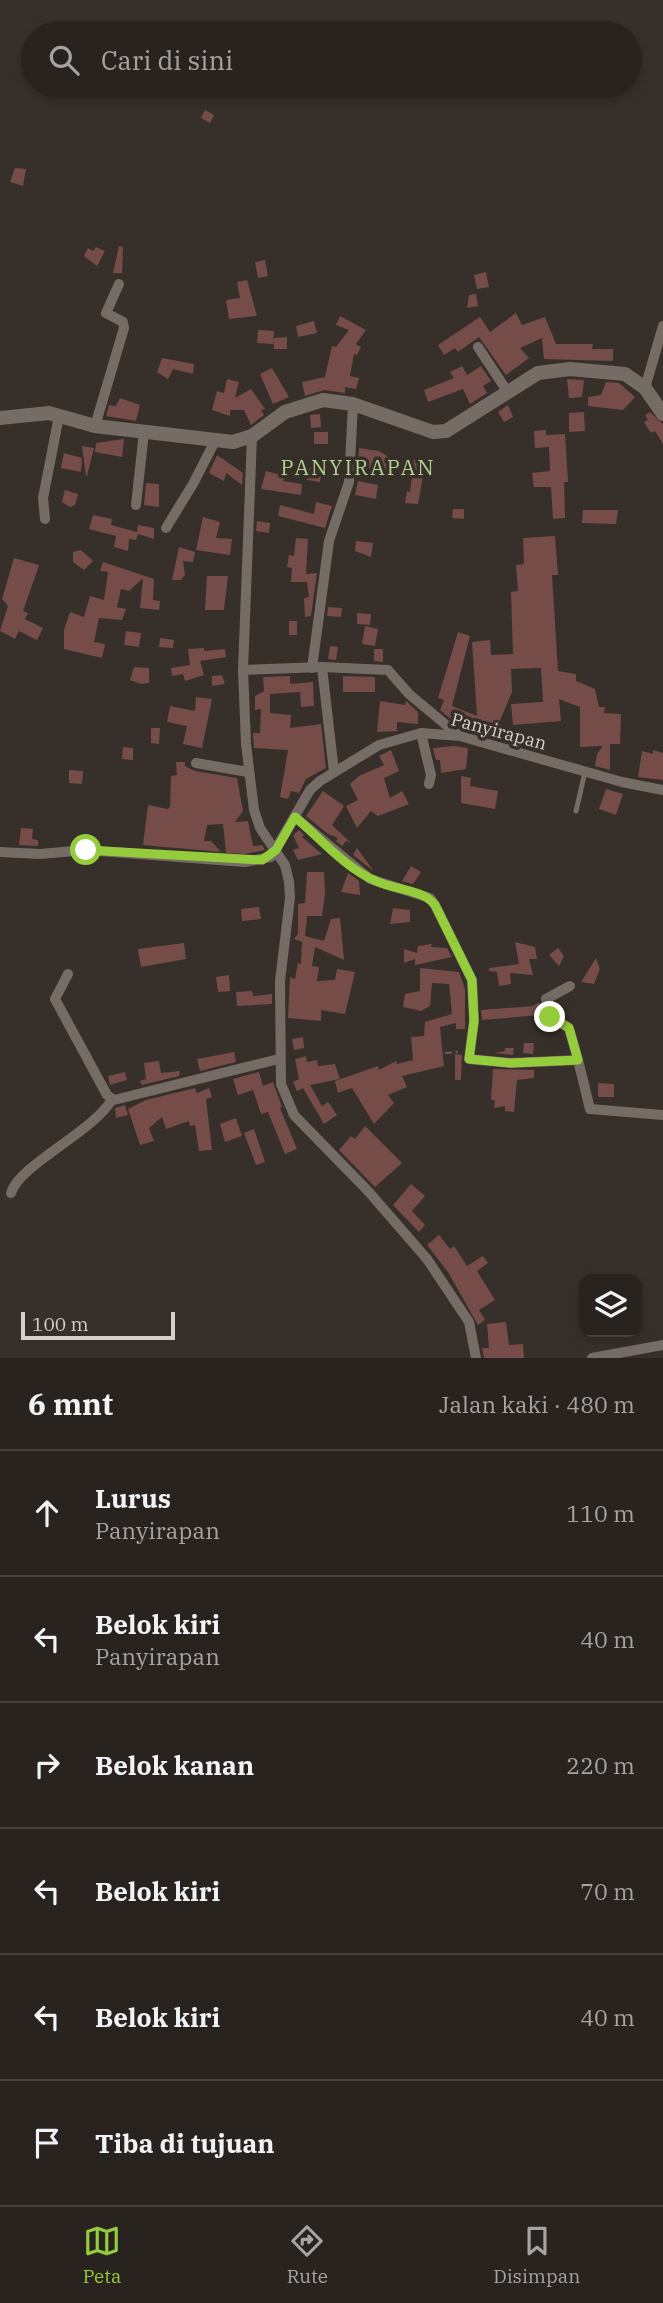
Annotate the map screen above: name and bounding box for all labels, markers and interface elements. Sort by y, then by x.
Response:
search box [21,21,642,98]
icon: search [45,41,83,79]
text: Cari di sini [101,43,233,77]
district label: PANYIRAPAN [280,453,436,481]
street label: Panyirapan [449,707,549,755]
route start [70,834,101,865]
route end [534,1001,565,1032]
map controls [579,1274,642,1337]
button: layers [579,1274,642,1337]
scale bar [21,1309,175,1341]
text: 100 m [32,1312,89,1336]
text: 6 mnt [28,1384,113,1423]
text: Jalan kaki · 480 m [439,1389,635,1419]
text: Lurus [95,1481,171,1515]
icon: ahead [28,1494,66,1532]
text: 110 m [566,1498,635,1528]
text: Panyirapan [95,1515,220,1545]
text: Belok kiri [95,1607,220,1641]
icon: left [28,1620,66,1658]
text: 40 m [580,1624,635,1654]
text: Panyirapan [95,1641,220,1671]
icon: right [28,1746,66,1784]
text: Belok kanan [95,1748,254,1782]
text: 220 m [566,1750,635,1780]
icon: left [28,1872,66,1910]
text: Belok kiri [95,1874,220,1908]
text: 70 m [580,1876,635,1906]
icon: left [28,1998,66,2036]
text: Belok kiri [95,2000,220,2034]
text: 40 m [580,2002,635,2032]
icon: arrive [28,2124,66,2162]
text: Tiba di tujuan [95,2126,275,2160]
tab: Peta [83,2222,121,2288]
tab: Rute [287,2222,328,2288]
tab: Disimpan [493,2222,580,2288]

